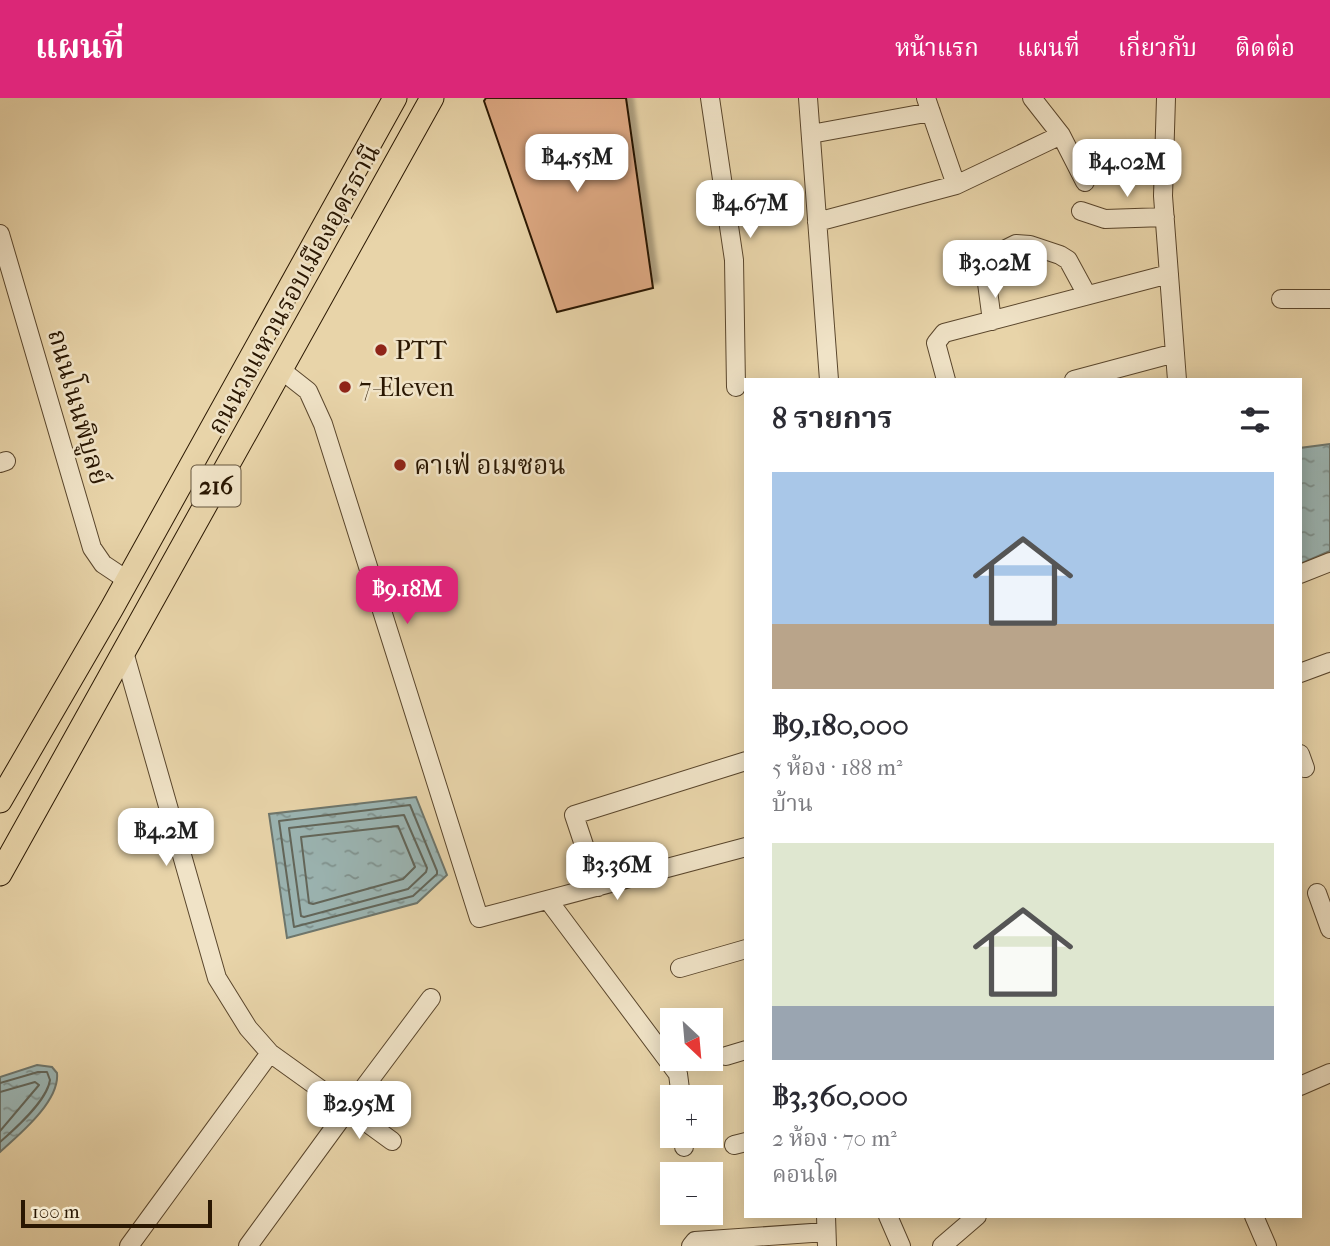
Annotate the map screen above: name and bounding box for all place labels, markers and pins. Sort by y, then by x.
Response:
pin: ฿4.55M [520,134,634,194]
pin: ฿4.02M [1070,140,1184,199]
pin: ฿4.67M [693,180,807,240]
pin: ฿3.02M [938,240,1052,300]
place label: PTT [395,335,447,366]
marker: PTT [373,342,389,358]
place label: 7-Eleven [359,372,454,403]
marker: 7-Eleven [337,379,353,395]
place label: คาเฟ่ อเมซอน [414,450,566,481]
marker: คาเฟ่ อเมซอน [392,457,408,473]
pin: ฿9.18M [350,566,464,626]
pin: ฿4.2M [117,808,215,868]
pin: ฿3.36M [560,842,674,902]
pin: ฿2.95M [302,1082,416,1141]

